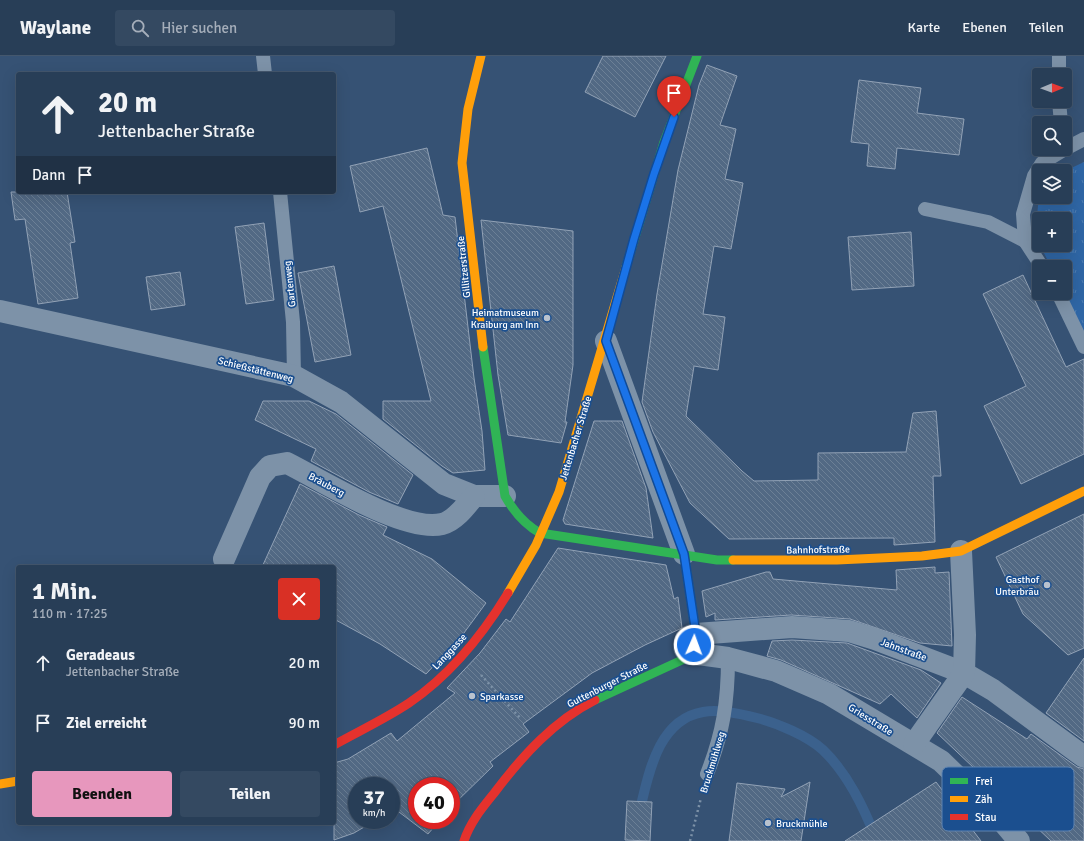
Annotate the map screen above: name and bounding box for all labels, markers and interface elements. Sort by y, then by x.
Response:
search box [115,10,395,46]
text: Waylane [20,16,91,40]
icon: search [129,17,151,39]
text: Hier suchen [161,19,237,37]
text: Karte [908,19,940,36]
text: Ebenen [962,19,1007,36]
text: Teilen [1029,19,1064,36]
north arrow [1032,68,1072,108]
map controls [1032,68,1072,300]
pin [657,76,691,117]
icon: arrive [663,82,685,104]
text: 20 m [98,86,157,120]
icon: ahead [32,88,84,140]
button: search [1032,116,1072,156]
text: Jettenbacher Straße [98,120,255,142]
icon: arrive [74,164,96,186]
button: layers [1032,164,1072,204]
text: Dann [32,166,66,184]
button: + [1032,212,1072,252]
street label: Gillitzerstraße [455,235,473,298]
street label: Gartenweg [282,260,298,308]
button: − [1032,260,1072,300]
place label: Heimatmuseum Kraiburg am Inn [471,307,539,331]
marker: Heimatmuseum Kraiburg am Inn [542,313,552,323]
street label: Schießstättenweg [217,355,295,385]
street label: Jettenbacher Straße [557,395,594,482]
street label: Bräuberg [306,470,347,499]
street label: Bahnhofstraße [786,543,850,557]
place label: Gasthof Unterbräu [995,574,1040,598]
text: 1 Min. [32,576,97,606]
button: close [278,578,320,620]
marker: Gasthof Unterbräu [1042,580,1052,590]
text: 110 m · 17:25 [32,606,108,622]
position arrow [673,624,715,666]
street label: Langgasse [430,631,469,672]
street label: Jahnstraße [879,636,928,664]
text: Geradeaus [66,646,135,664]
icon: ahead [32,652,54,674]
text: 20 m [289,654,320,672]
street label: Guttenburger Straße [565,659,650,710]
text: Jettenbacher Straße [66,664,179,680]
marker: Sparkasse [467,691,477,701]
place label: Sparkasse [480,691,523,703]
street label: Griesstraße [846,701,895,738]
icon: arrive [32,712,54,734]
text: Ziel erreicht [66,714,147,732]
text: 90 m [289,714,320,732]
street label: Bruckmühlweg [698,730,728,795]
legend [942,767,1074,831]
button: Beenden [32,771,172,817]
button: Teilen [180,771,320,817]
text: Frei [975,775,993,788]
speed limit sign: 40 [408,777,460,829]
text: 37 [363,785,385,810]
text: Zäh [975,793,993,806]
text: km/h [363,807,385,819]
text: Stau [975,811,997,824]
marker: Bruckmühle [763,818,773,828]
place label: Bruckmühle [776,818,827,830]

